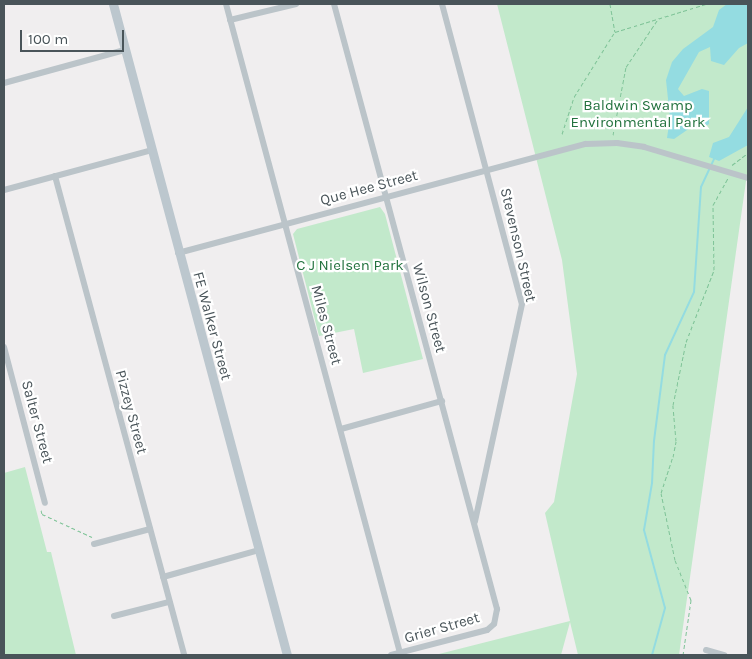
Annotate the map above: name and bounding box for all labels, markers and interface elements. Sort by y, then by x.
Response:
scale bar [22,20,126,52]
text: 100 m [28,30,68,48]
park label: Baldwin Swamp Environmental Park [570,96,706,131]
street label: Que Hee Street [318,166,420,210]
street label: Stevenson Street [496,186,540,304]
park label: C J Nielsen Park [296,257,404,275]
street label: Wilson Street [408,261,450,355]
street label: FE Walker Street [189,270,235,382]
street label: Miles Street [307,283,345,367]
street label: Pizzey Street [111,368,151,456]
street label: Salter Street [17,379,57,465]
street label: Grier Street [402,609,482,647]

